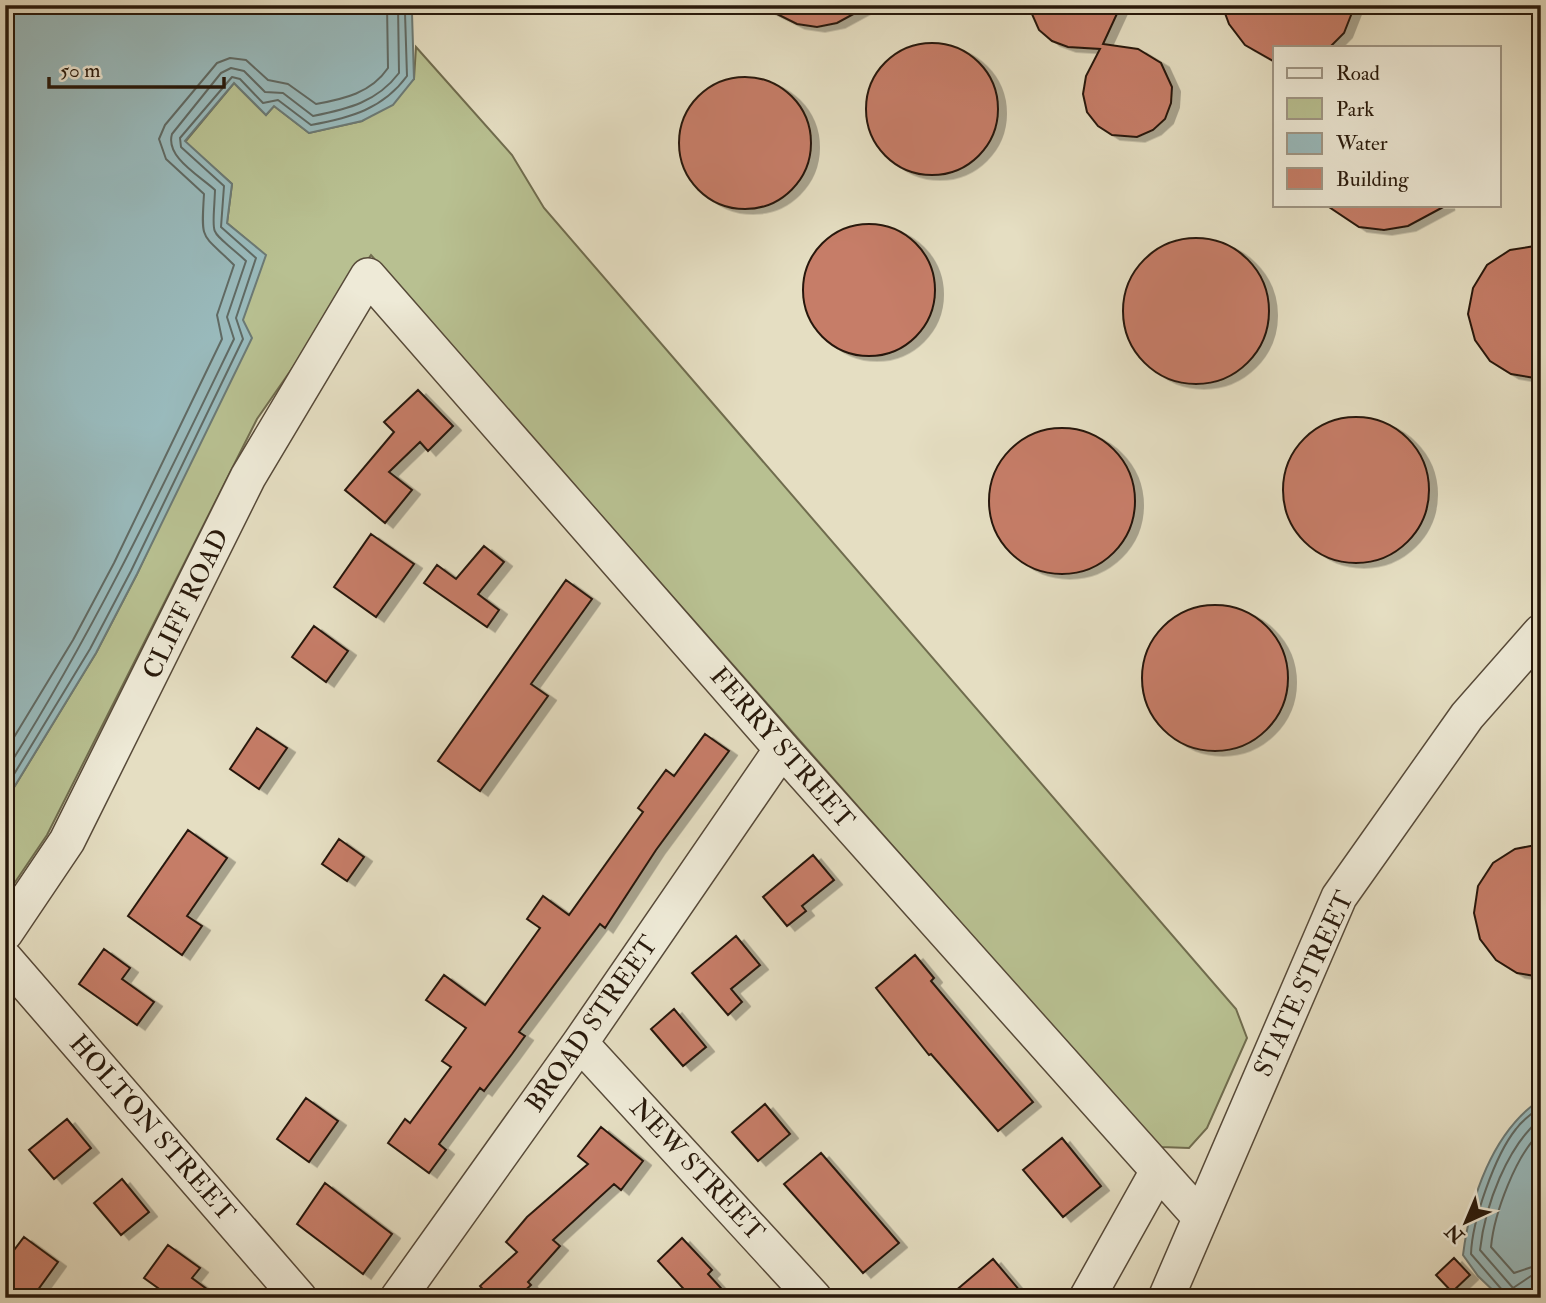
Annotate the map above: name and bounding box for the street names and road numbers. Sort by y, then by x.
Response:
street label: CLIFF ROAD [136,524,236,684]
street label: FERRY STREET [703,661,861,835]
street label: STATE STREET [1247,886,1361,1082]
street label: BROAD STREET [519,930,665,1118]
street label: HOLTON STREET [62,1028,242,1228]
street label: NEW STREET [623,1092,771,1248]

